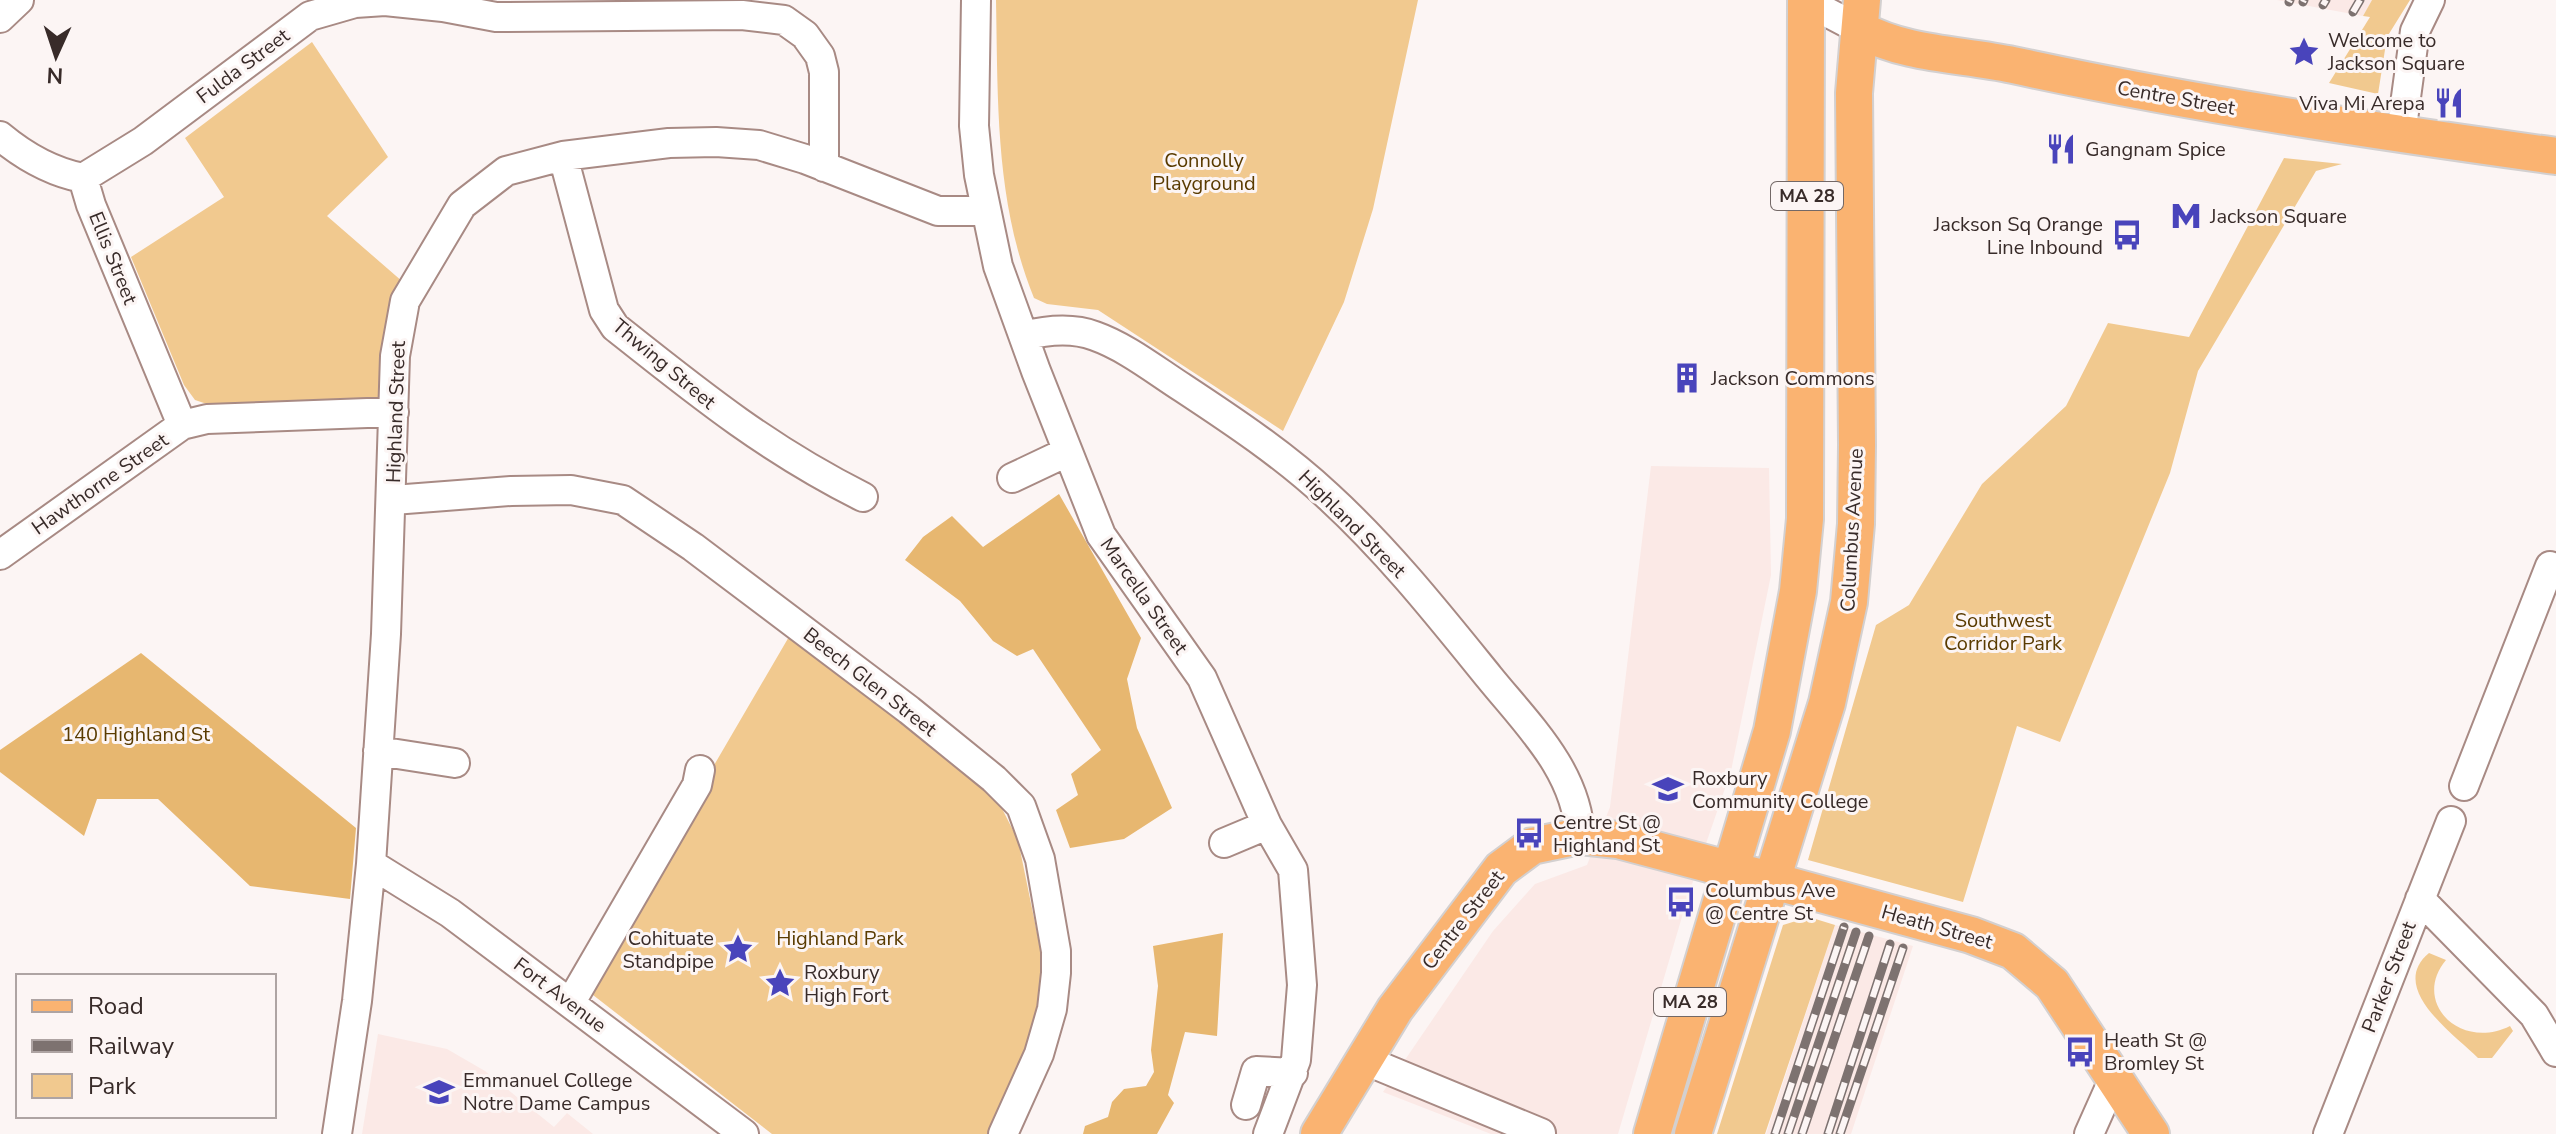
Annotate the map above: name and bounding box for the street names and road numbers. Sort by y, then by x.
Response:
street label: Fulda Street [191,22,296,110]
street label: Centre Street [2115,74,2238,122]
road number: MA 28 [1771,182,1843,210]
street label: Ellis Street [82,208,144,309]
street label: Thwing Street [606,313,722,416]
street label: Highland Street [380,339,412,484]
street label: Hawthorne Street [26,426,175,541]
street label: Columbus Avenue [1834,447,1870,613]
street label: Highland Street [1292,464,1413,585]
street label: Marcella Street [1094,532,1195,660]
street label: Beech Glen Street [798,621,943,743]
street label: Centre Street [1416,864,1511,975]
street label: Heath Street [1878,898,1997,956]
street label: Parker Street [2355,917,2423,1037]
street label: Fort Avenue [508,951,612,1039]
road number: MA 28 [1654,988,1726,1016]

